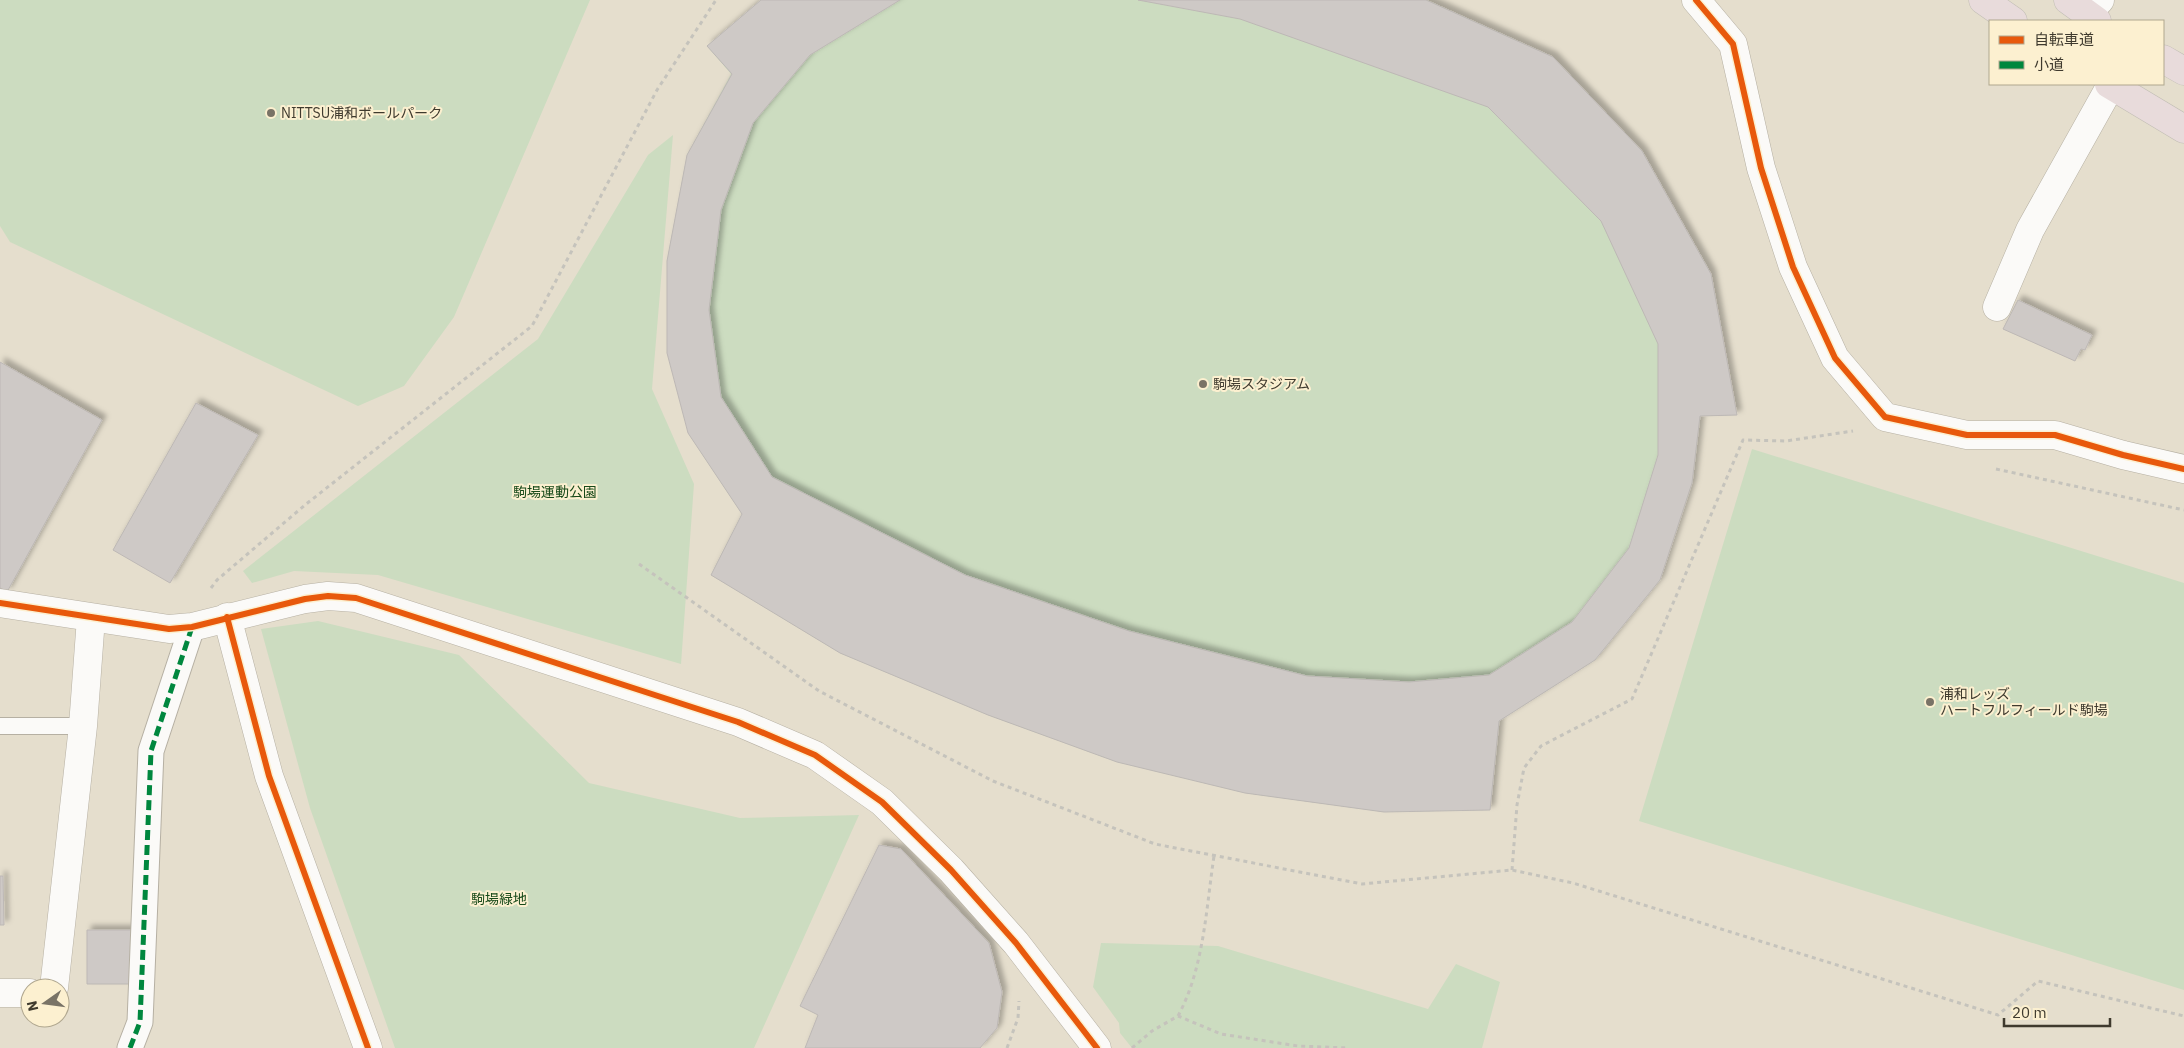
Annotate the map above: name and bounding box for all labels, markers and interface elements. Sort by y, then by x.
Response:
legend [1989,20,2164,85]
text: 自転車道 [2034,30,2094,49]
text: 小道 [2034,55,2064,74]
place label: NITTSU浦和ボールパーク [281,104,442,122]
marker: NITTSU浦和ボールパーク [265,107,277,119]
place label: 駒場スタジアム [1213,375,1310,393]
marker: 駒場スタジアム [1197,378,1209,390]
park label: 駒場運動公園 [513,483,597,501]
place label: 浦和レッズ ハートフルフィールド駒場 [1940,685,2108,719]
marker: 浦和レッズ ハートフルフィールド駒場 [1924,696,1936,708]
park label: 駒場緑地 [471,890,527,908]
north arrow [20,978,70,1028]
scale bar [2004,996,2110,1028]
text: N [22,999,42,1013]
text: 20 m [2012,1003,2047,1022]

